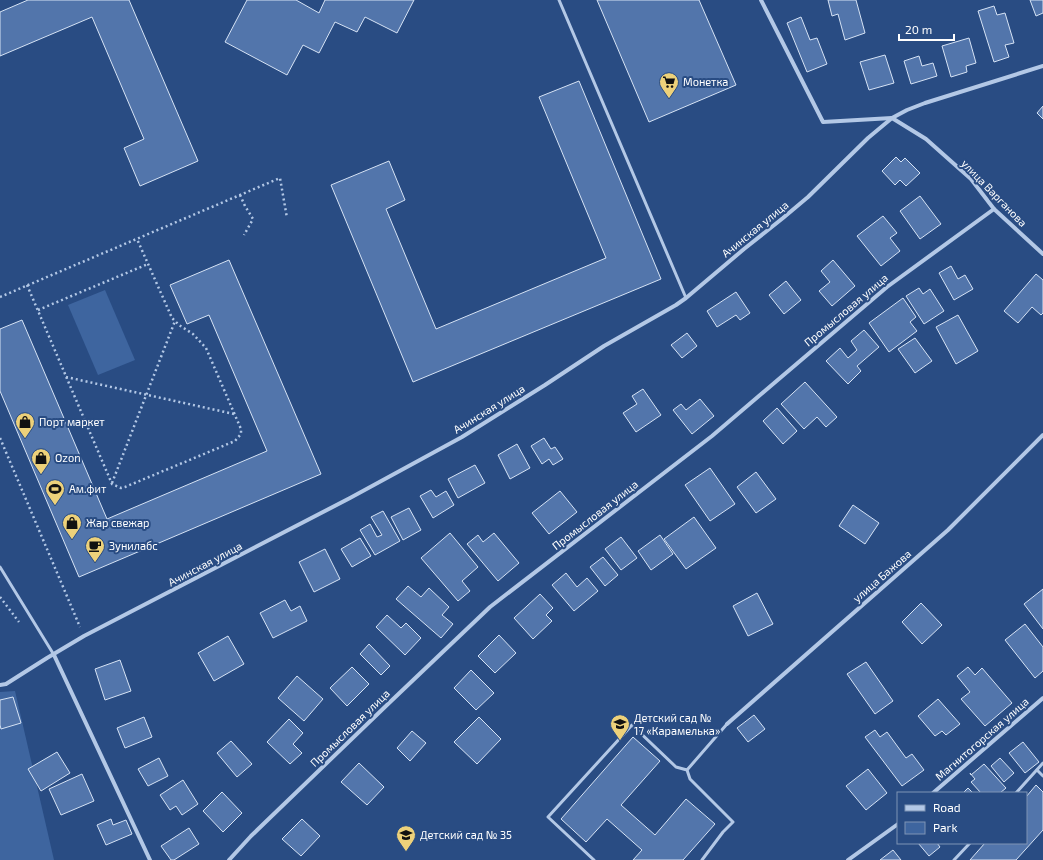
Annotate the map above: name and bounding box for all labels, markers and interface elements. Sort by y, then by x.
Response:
scale bar [899,16,954,42]
text: 20 m [905,22,932,36]
supermarket icon: Монетка [658,71,680,99]
place label: Монетка [683,75,728,88]
street label: улица Варганова [958,156,1030,230]
street label: Ачинская улица [719,198,791,260]
street label: Промысловая улица [801,271,891,349]
street label: Ачинская улица [451,381,527,437]
shop icon: Порт маркет [14,411,36,439]
place label: Порт маркет [39,415,105,428]
shop icon: Ozon [30,447,52,475]
place label: Ozon [55,451,81,464]
street label: Промысловая улица [549,477,641,553]
sports icon: Ам.фит [44,478,66,506]
place label: Ам.фит [69,482,107,495]
shop icon: Жар свежар [61,512,83,540]
place label: Жар свежар [86,516,149,529]
cafe icon: Зунилабс [84,535,106,563]
place label: Зунилабс [109,539,158,553]
street label: Ачинская улица [166,539,244,589]
street label: улица Бажова [850,547,914,605]
street label: Промысловая улица [307,686,393,770]
street label: Магнитогорская улица [932,695,1032,783]
place label: Детский сад № 17 «Карамелька» [634,711,720,737]
school or university icon: Детский сад № 17 «Карамелька» [609,713,631,741]
legend [897,792,1027,844]
text: Road [933,800,961,814]
text: Park [933,820,958,834]
school or university icon: Детский сад № 35 [395,824,417,852]
place label: Детский сад № 35 [420,828,512,841]

